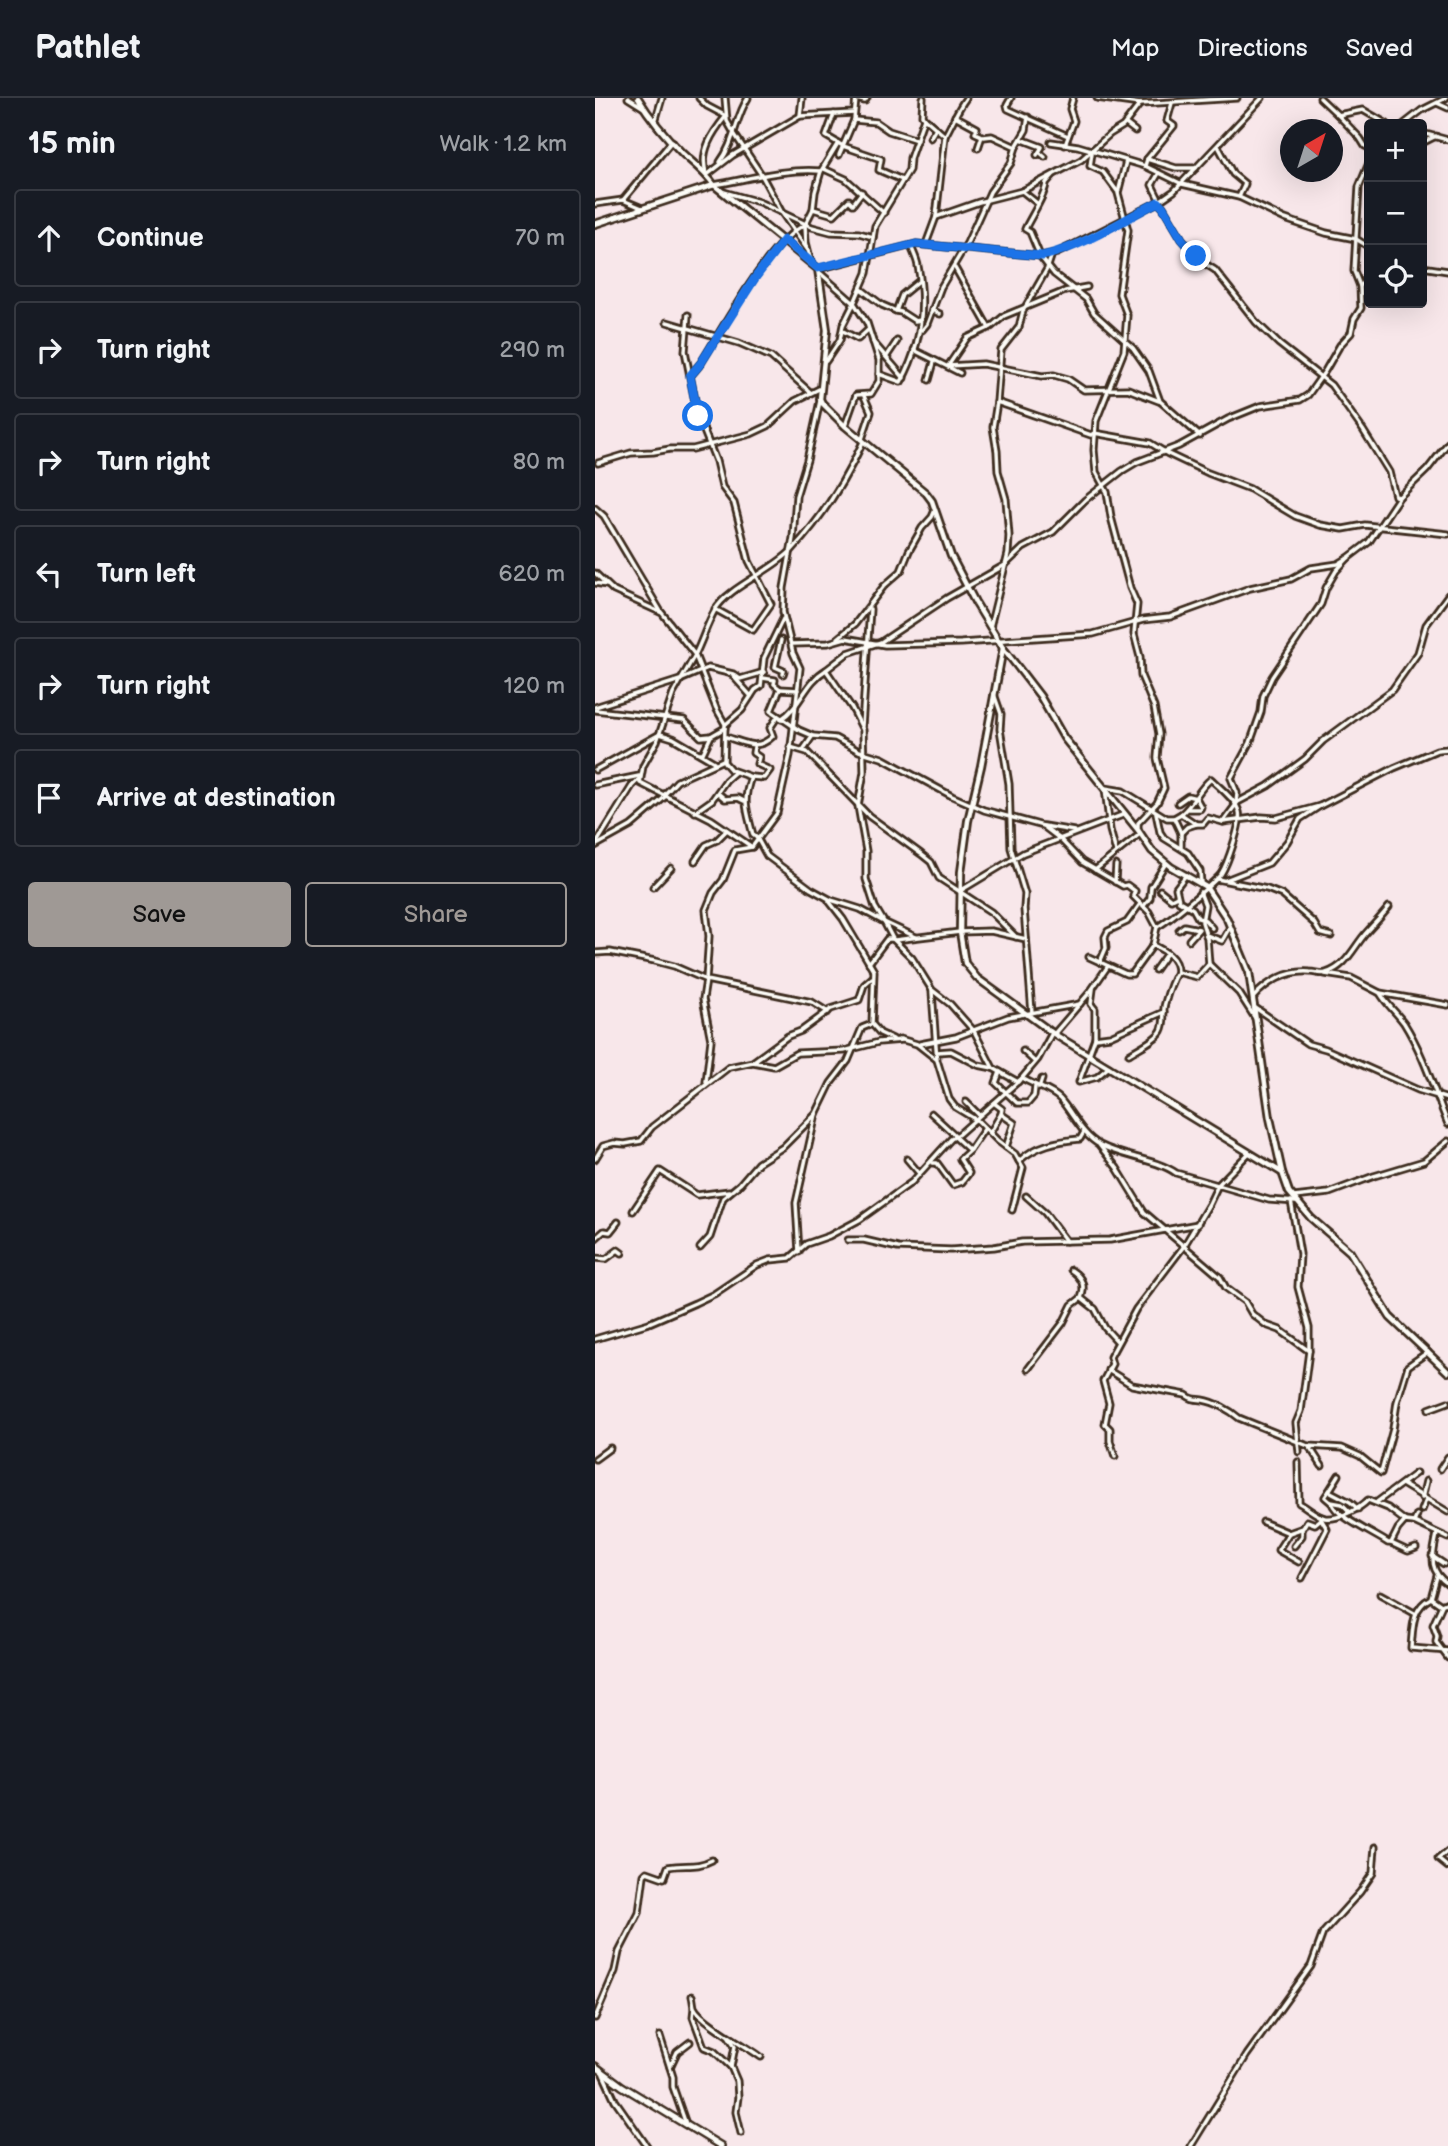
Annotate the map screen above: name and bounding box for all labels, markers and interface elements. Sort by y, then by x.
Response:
text: Pathlet [35,28,140,68]
text: Map [1111,34,1159,63]
text: Directions [1197,34,1308,63]
text: Saved [1346,34,1413,63]
north arrow [1280,119,1343,182]
map controls [1364,119,1427,308]
button: + [1364,119,1427,182]
text: 15 min [28,126,116,162]
text: Walk · 1.2 km [439,130,567,158]
button: − [1364,182,1427,245]
icon: ahead [30,219,68,257]
text: Continue [97,223,204,254]
text: 70 m [515,224,565,252]
route end [1180,240,1211,271]
button: locate [1364,245,1427,308]
icon: right [30,331,68,369]
text: Turn right [97,335,210,366]
text: 290 m [499,336,565,364]
route start [682,400,713,431]
icon: right [30,443,68,481]
text: Turn right [97,447,210,478]
text: 80 m [513,448,565,476]
icon: left [30,555,68,593]
text: Turn left [97,559,196,590]
text: 620 m [499,560,565,588]
icon: right [30,667,68,705]
text: Turn right [97,671,210,702]
text: 120 m [504,672,565,700]
icon: arrive [30,779,68,817]
text: Arrive at destination [97,783,336,814]
button: Save [28,882,291,947]
button: Share [305,882,567,947]

